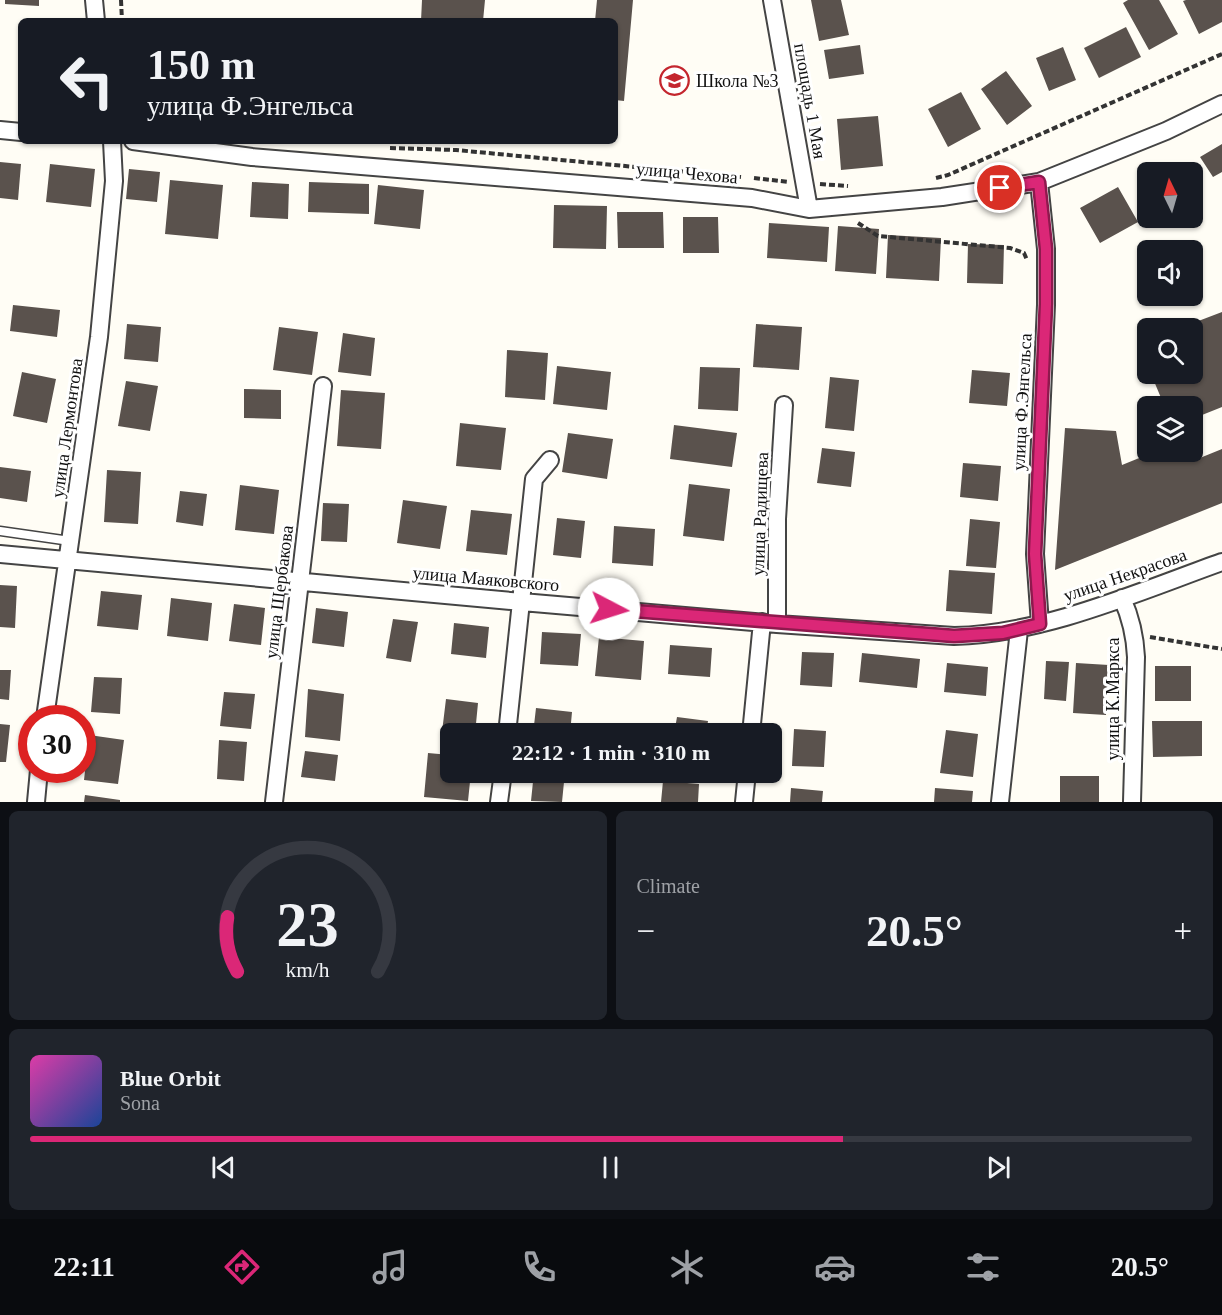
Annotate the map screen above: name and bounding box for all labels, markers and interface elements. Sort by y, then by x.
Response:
icon: left [48,42,126,120]
text: 150 m [147,42,256,88]
street label: площадь 1 Мая [790,42,830,160]
school or university icon: Школа №3 [659,65,691,97]
place label: Школа №3 [696,71,778,91]
text: улица Ф.Энгельса [147,91,354,121]
street label: улица Чехова [635,159,739,187]
pin [974,162,1025,213]
north arrow [1137,162,1203,228]
map controls [1137,162,1203,462]
icon: arrive [983,171,1016,204]
button: sound [1137,240,1203,306]
button: search [1137,318,1203,384]
street label: улица Ф.Энгельса [1008,333,1036,471]
street label: улица Лермонтова [47,357,87,499]
button: layers [1137,396,1203,462]
street label: улица Радищева [748,452,772,576]
street label: улица Щербакова [261,524,297,660]
street label: улица Некрасова [1061,545,1189,605]
street label: улица Маяковского [412,563,560,595]
position arrow [577,577,641,641]
street label: улица К.Маркса [1103,638,1123,760]
speed limit sign: 30 [18,705,96,783]
text: 22:12 · 1 min · 310 m [512,740,710,765]
text: Climate [637,875,700,897]
text: 23 [277,890,339,959]
text: 20.5° [866,906,963,956]
text: − [637,913,655,949]
text: + [1173,913,1192,949]
text: km/h [286,959,330,983]
text: Blue Orbit [120,1066,221,1091]
text: Sona [120,1092,160,1114]
icon: previous [207,1151,240,1184]
icon: pause [594,1151,627,1184]
icon: next [982,1151,1015,1184]
icon: directions [221,1246,263,1288]
icon: music [369,1246,411,1288]
icon: phone [518,1246,560,1288]
icon: climate [666,1246,708,1288]
icon: car [814,1246,856,1288]
icon: filters [962,1246,1004,1288]
text: 22:11 [53,1252,115,1282]
text: 20.5° [1111,1252,1169,1282]

